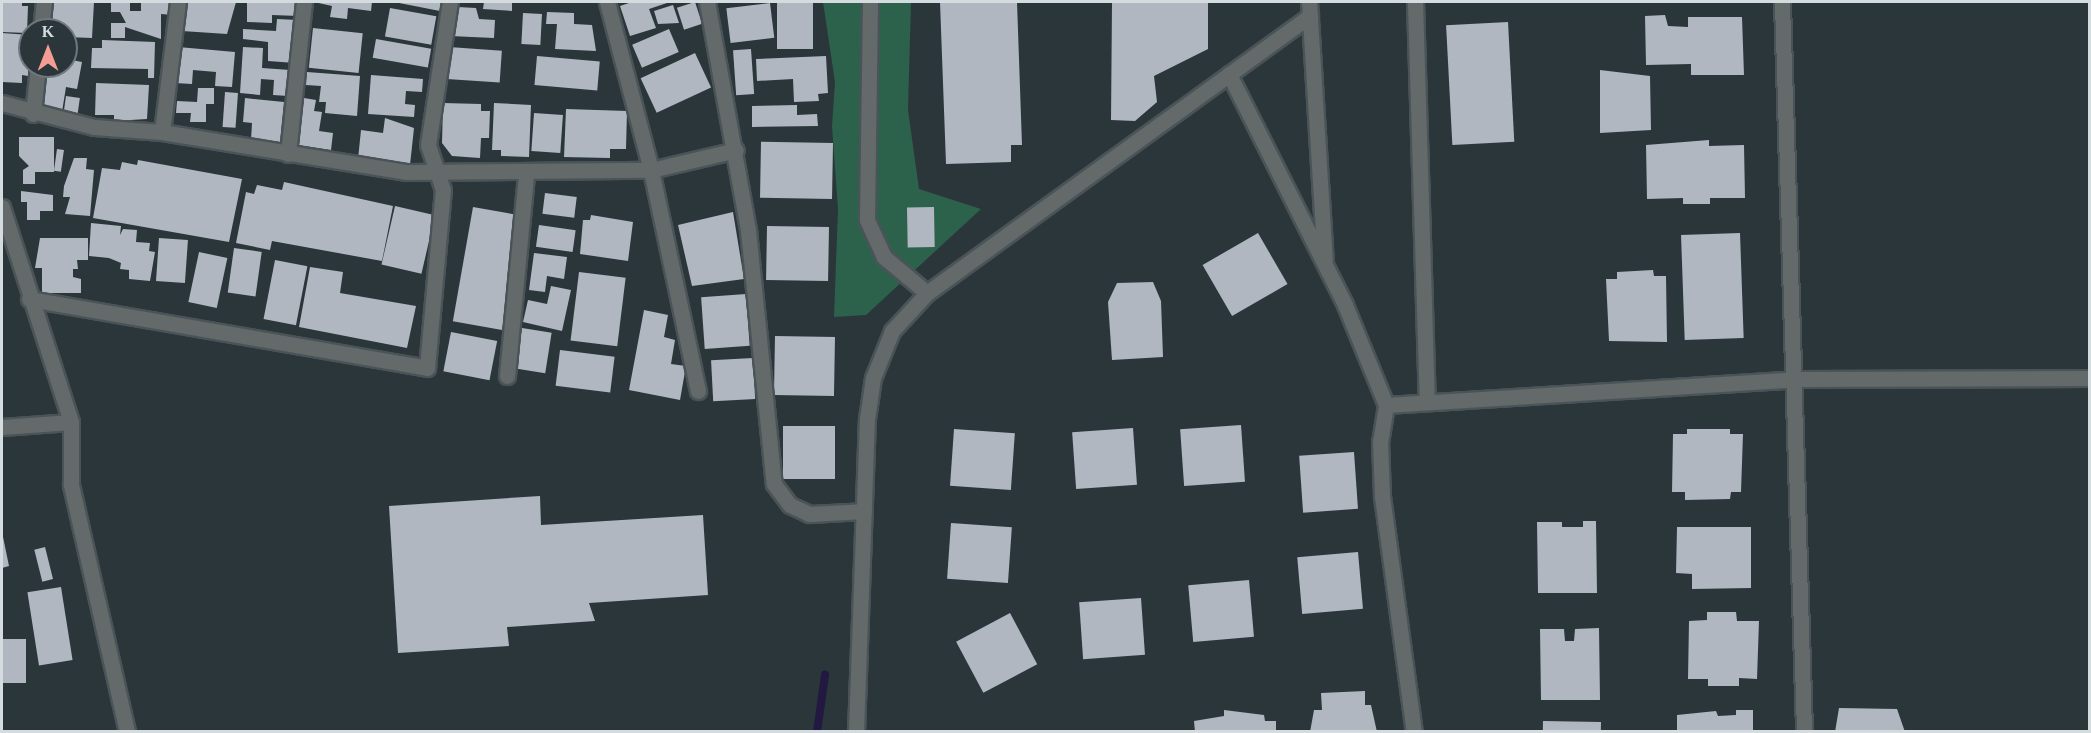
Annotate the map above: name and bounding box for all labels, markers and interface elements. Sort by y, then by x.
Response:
north arrow [18,18,78,78]
text: K [42,23,54,40]

